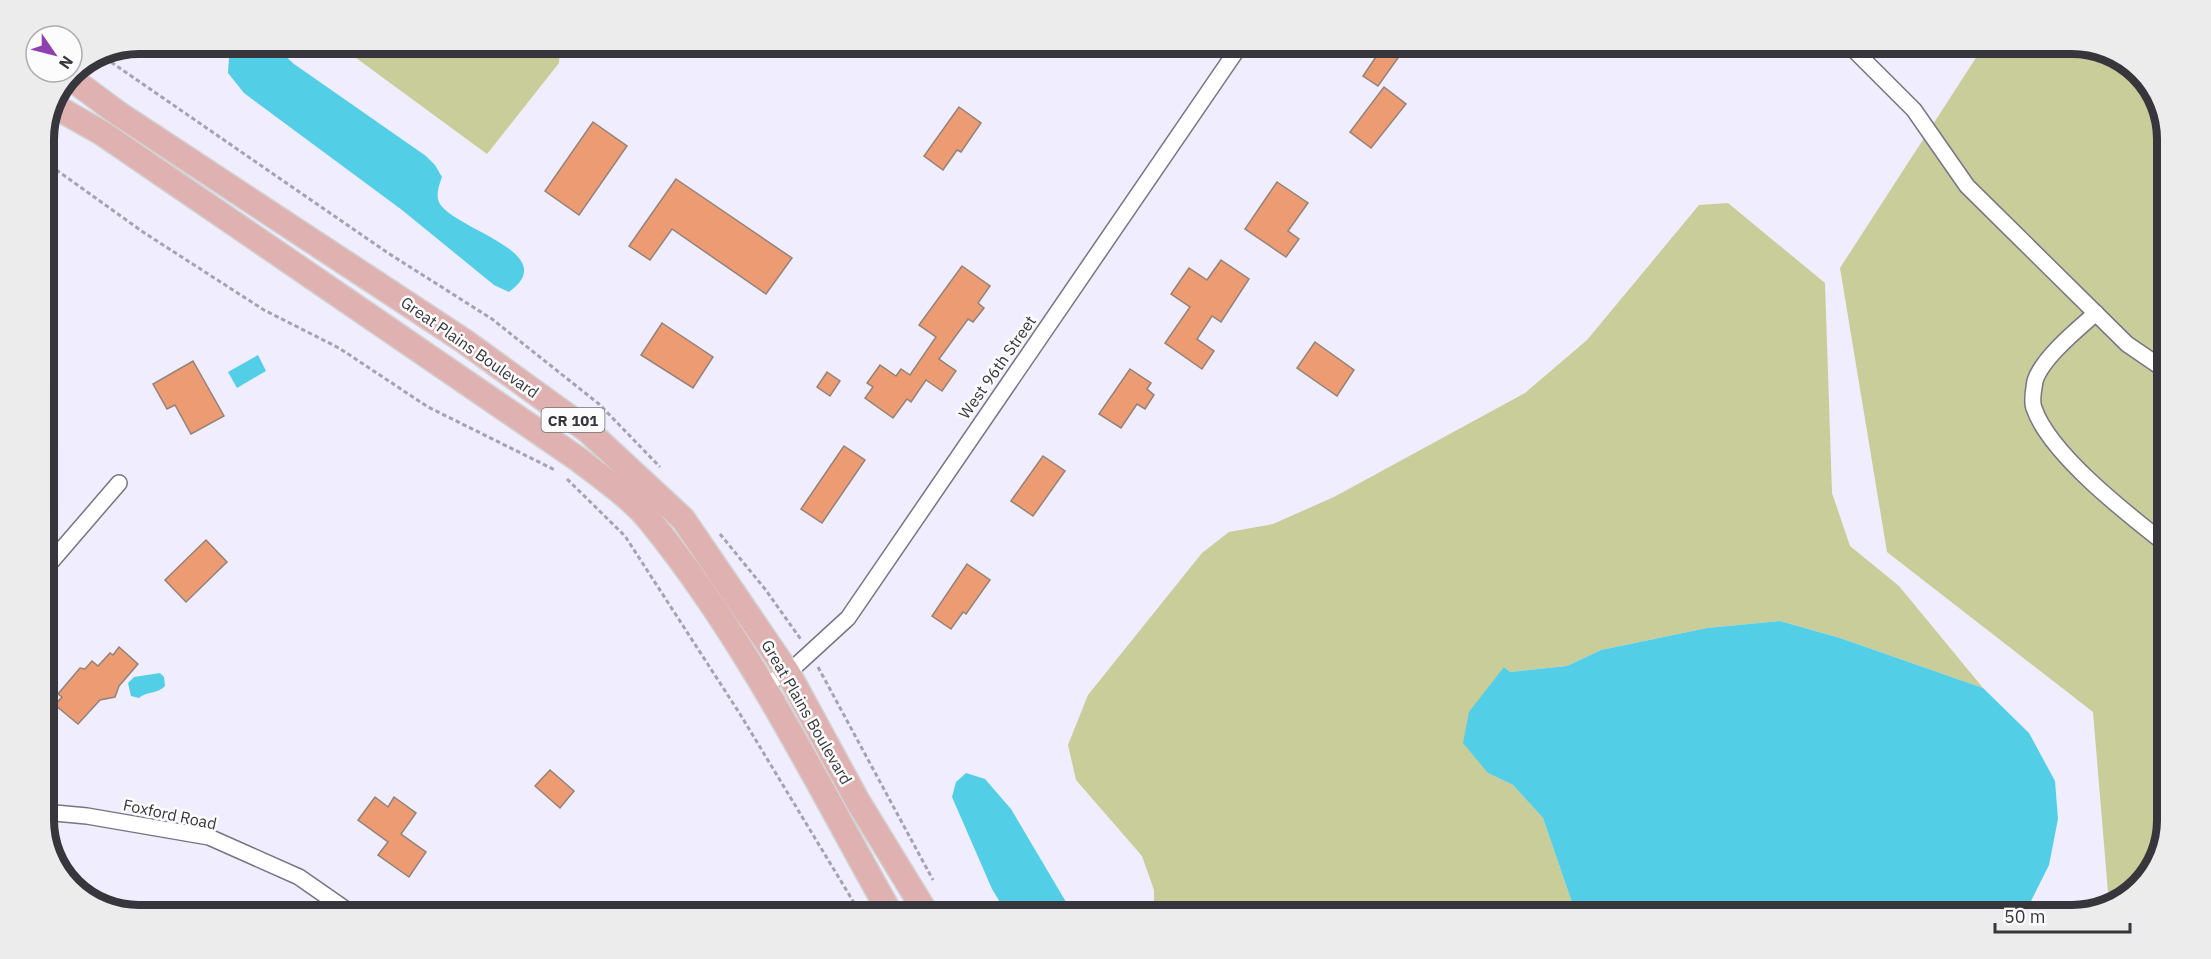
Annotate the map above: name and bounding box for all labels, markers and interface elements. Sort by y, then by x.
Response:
north arrow [24,24,84,84]
text: N [55,52,78,73]
street label: Great Plains Boulevard [397,292,543,402]
street label: West 96th Street [954,312,1040,422]
road number: CR 101 [542,408,604,432]
street label: Great Plains Boulevard [757,636,857,788]
street label: Foxford Road [121,794,219,834]
scale bar [1995,896,2130,934]
text: 50 m [2004,905,2046,928]

